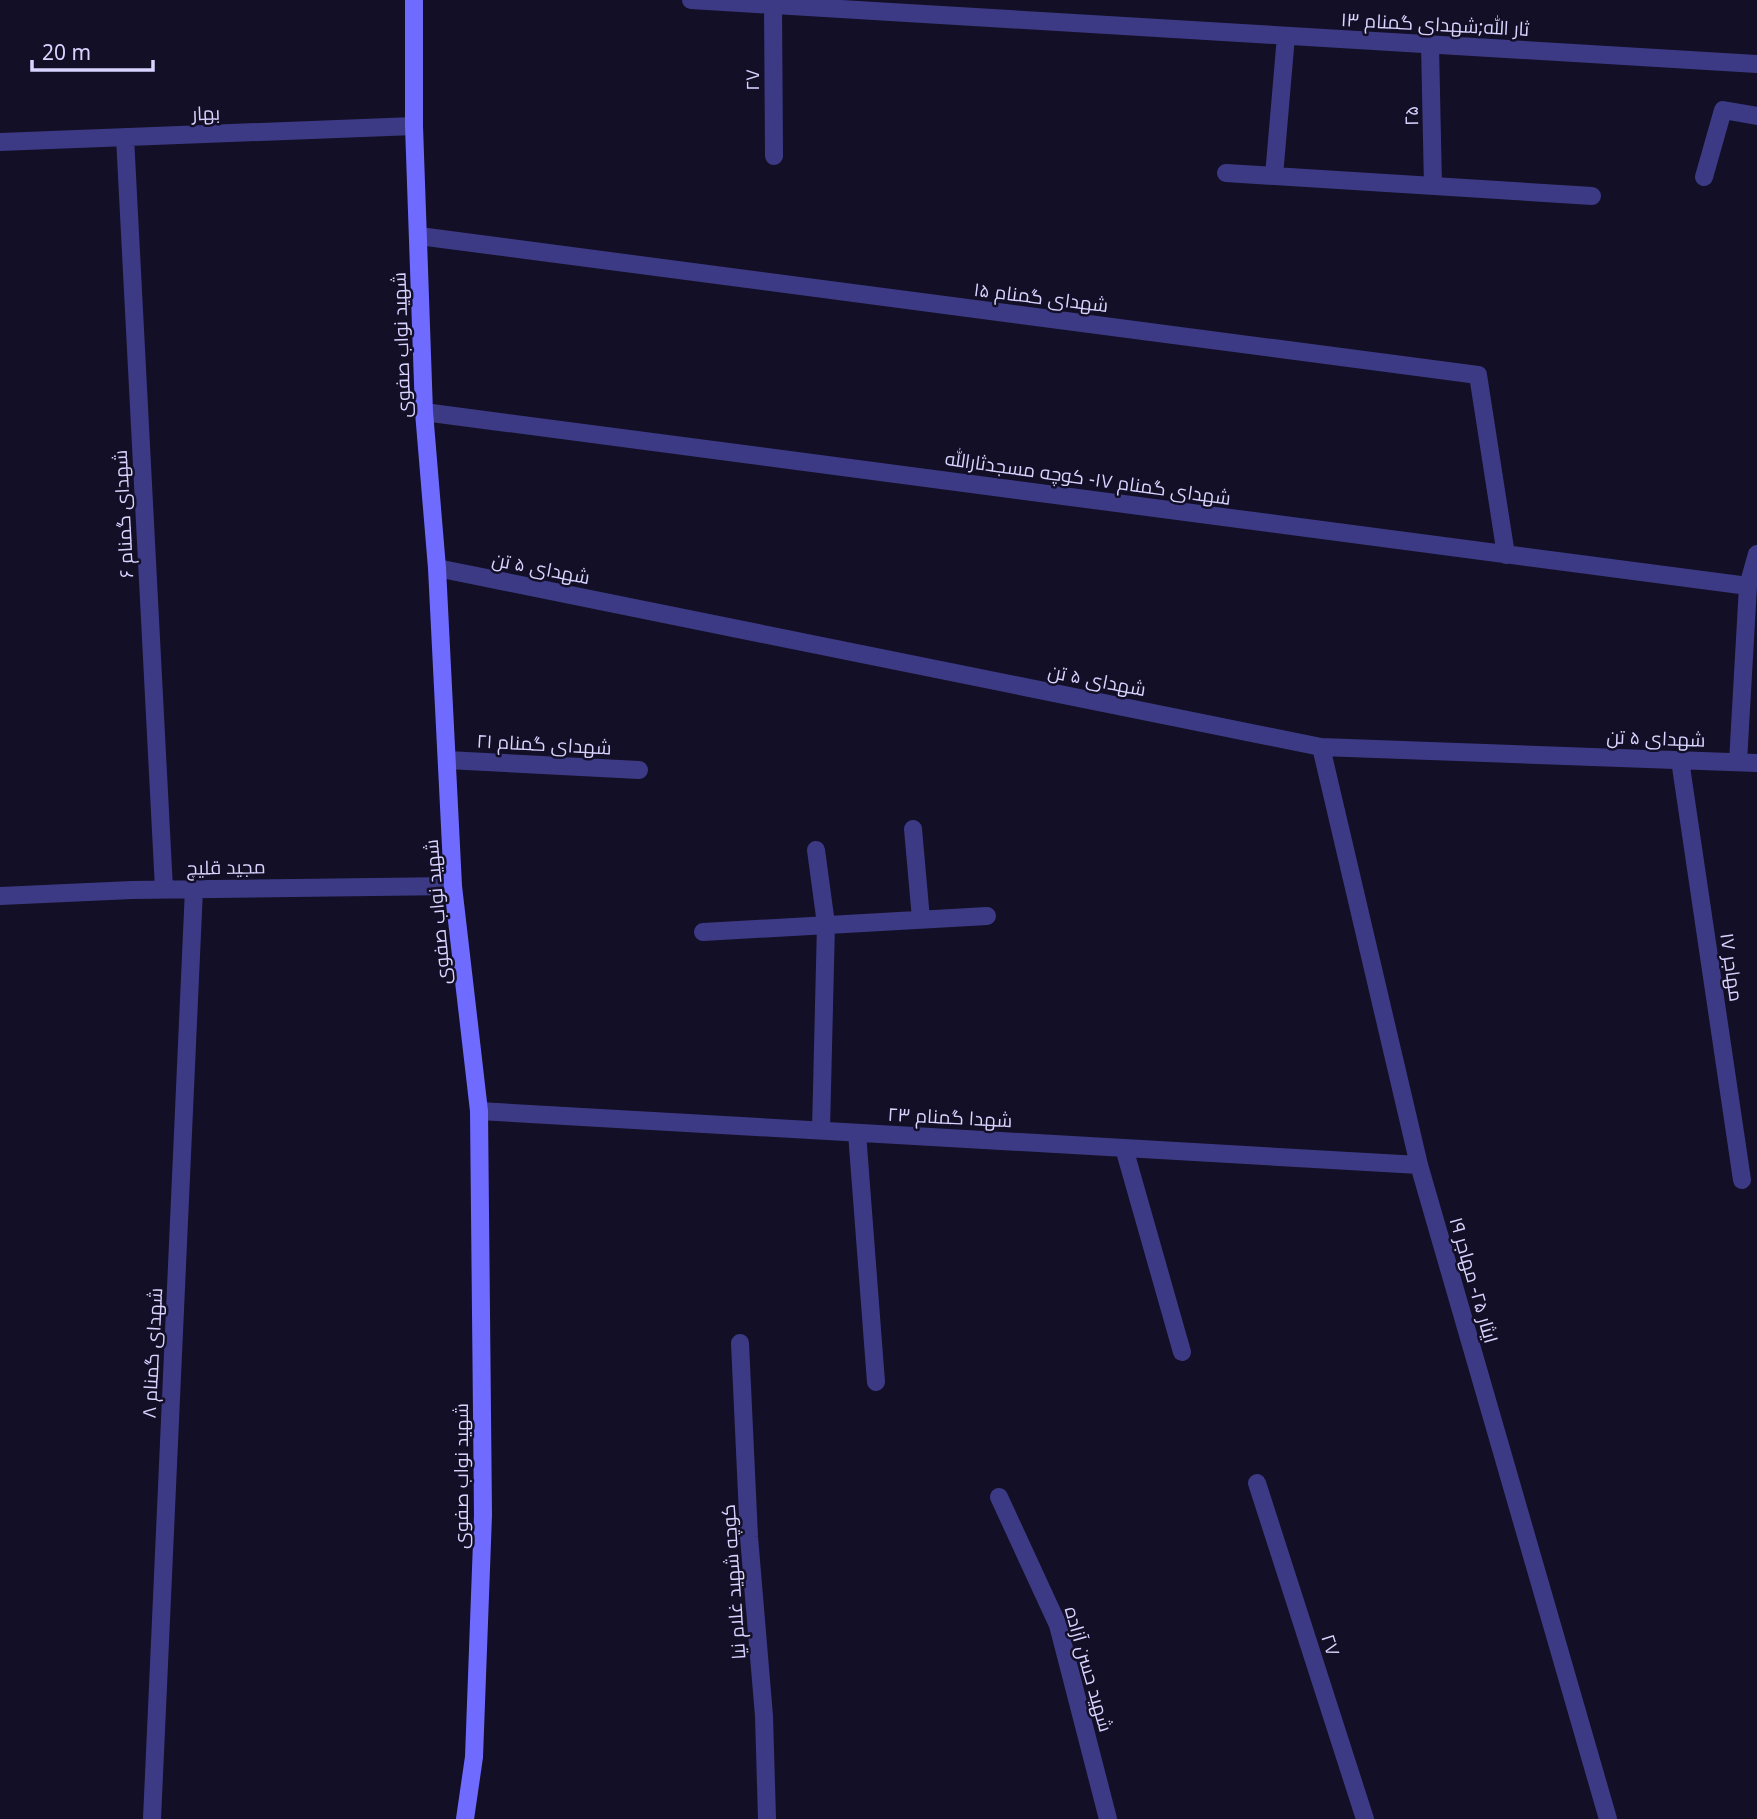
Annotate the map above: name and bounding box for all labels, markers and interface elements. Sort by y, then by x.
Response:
street label: ثار الله;شهدای گمنام ۱۳ [1340,6,1530,43]
scale bar [32,28,152,72]
text: 20 m [42,38,91,66]
street label: ۲۷ [739,69,765,91]
street label: بهار [190,100,221,127]
street label: ۲۵ [1398,106,1424,126]
street label: شهید نواب صفوی [385,272,417,418]
street label: شهدای گمنام ۱۵ [972,276,1110,319]
street label: شهدای گمنام ۱۷- كوچه مسجدثارالله [943,445,1233,512]
street label: شهدای گمنام ۶ [107,449,140,579]
street label: شهدای ۵ تن [490,546,592,590]
street label: شهدای ۵ تن [1046,658,1148,702]
street label: شهدای ۵ تن [1606,723,1706,753]
street label: شهدای گمنام ۲۱ [476,727,612,762]
street label: شهید نواب صفوی [418,838,456,986]
street label: مجید قلیچ [186,853,266,882]
street label: مهاجر ۱۷ [1714,931,1750,1003]
street label: شهدا گمنام ۲۳ [887,1101,1013,1134]
street label: ایثار ۲۵- مهاجر ۱۹ [1444,1214,1504,1346]
street label: شهدای گمنام ۸ [136,1287,169,1419]
street label: شهید نواب صفوی [448,1403,474,1549]
street label: کوچه شهید غلام نیا [715,1504,752,1660]
street label: شهید حسن آزاده [1059,1603,1119,1735]
street label: ۲۷ [1315,1631,1347,1660]

